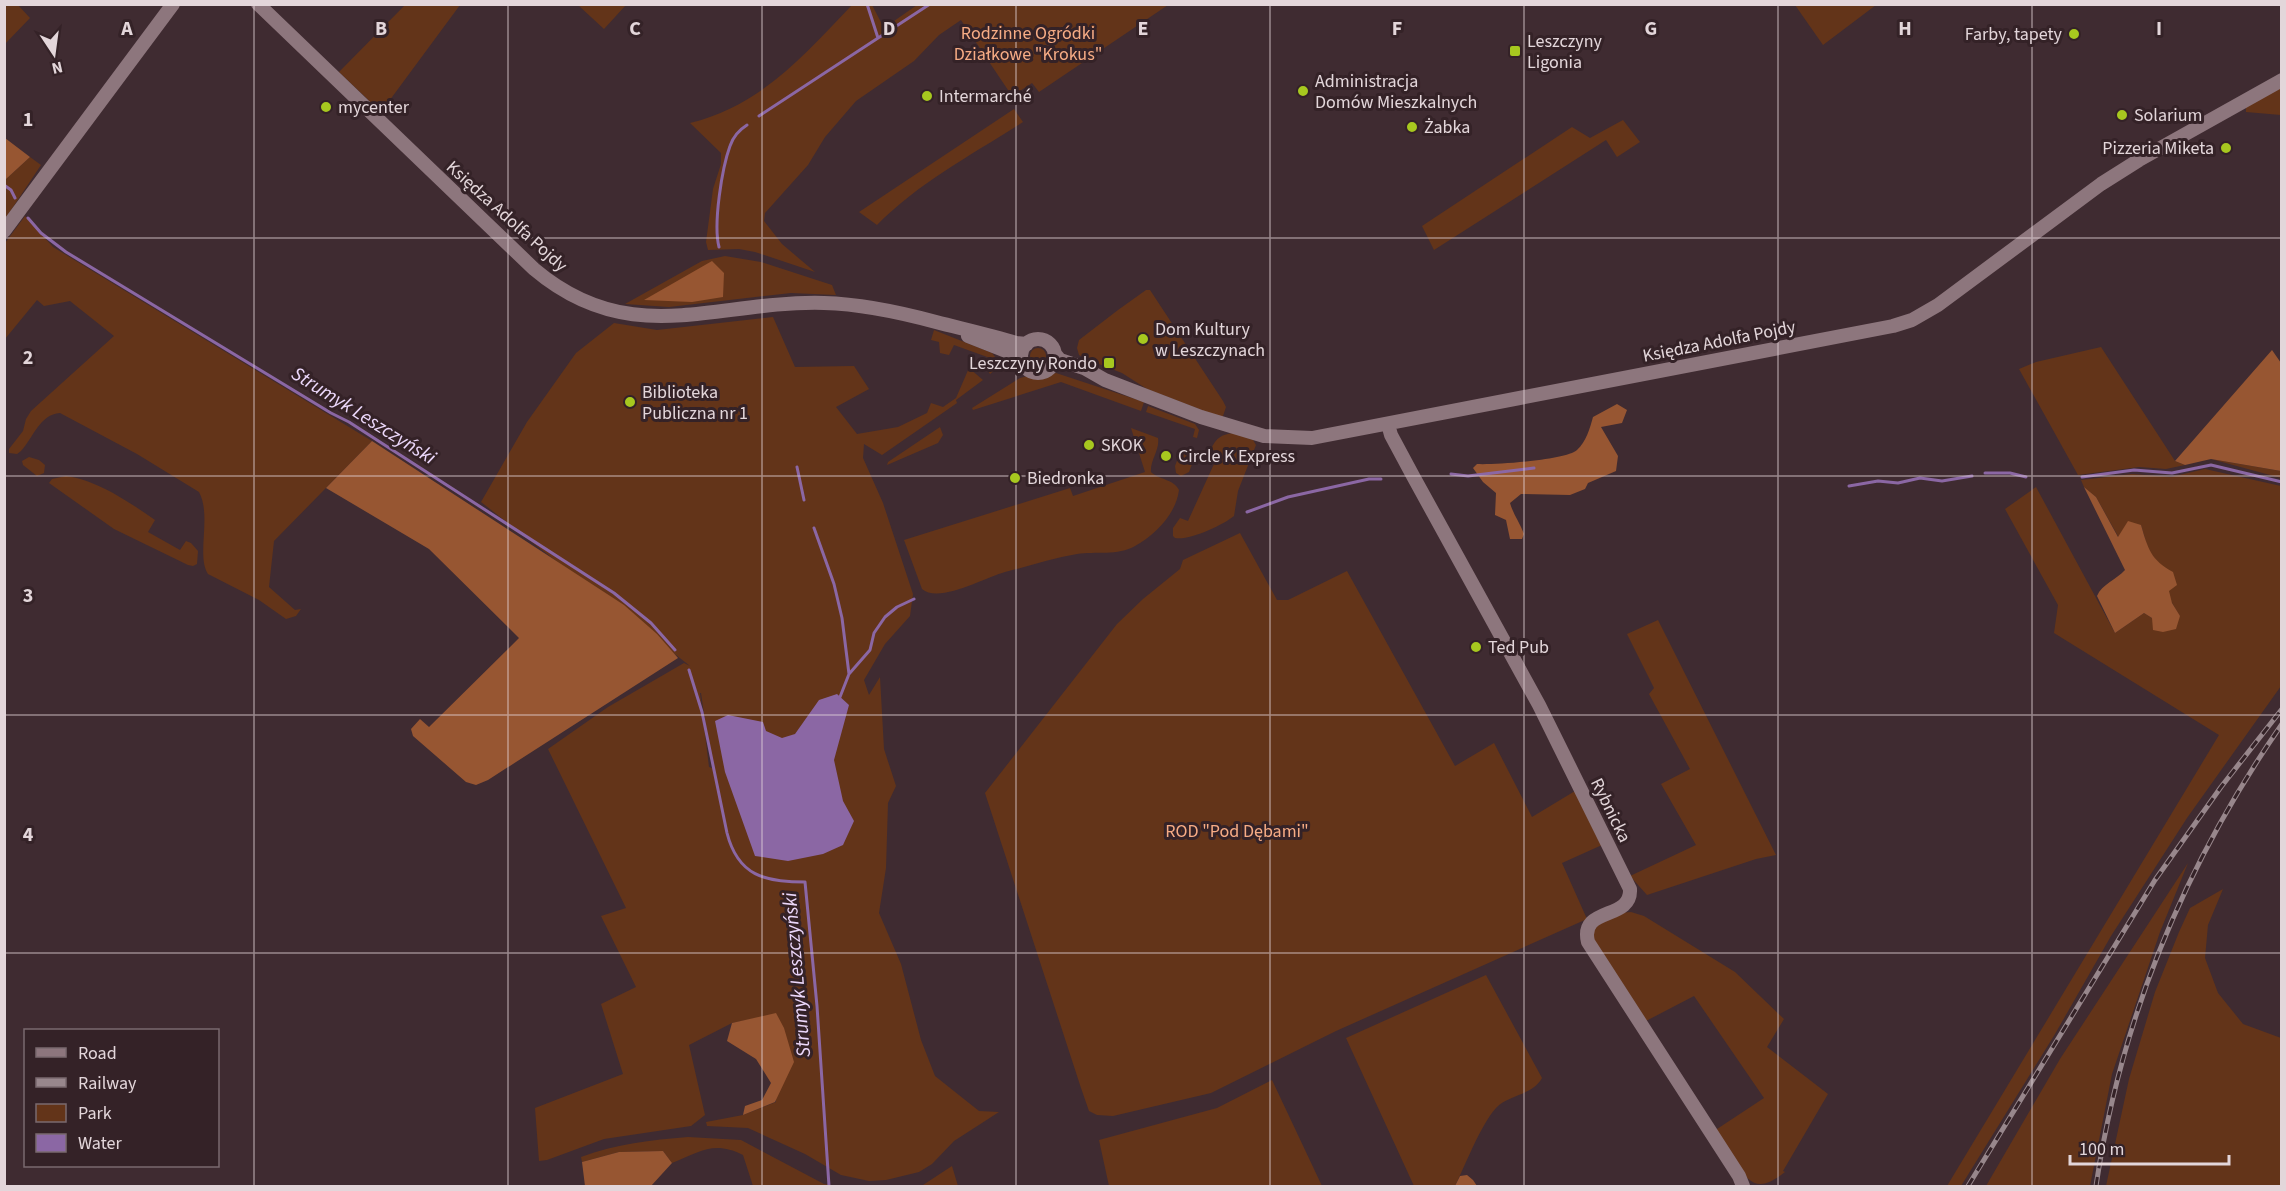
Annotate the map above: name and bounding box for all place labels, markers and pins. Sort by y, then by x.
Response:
place label: Farby, tapety [1965,22,2063,47]
marker: Farby, tapety [2067,27,2081,41]
place label: Leszczyny Ligonia [1527,29,1603,75]
marker: Leszczyny Ligonia [1508,44,1522,58]
place label: Administracja Domów Mieszkalnych [1315,69,1477,115]
place label: Intermarché [939,84,1032,109]
marker: Administracja Domów Mieszkalnych [1296,84,1310,98]
marker: Intermarché [920,89,934,103]
place label: mycenter [338,95,410,120]
marker: mycenter [319,100,333,114]
place label: Solarium [2134,103,2202,128]
marker: Solarium [2115,108,2129,122]
place label: Żabka [1424,115,1470,140]
marker: Żabka [1405,120,1419,134]
place label: Pizzeria Miketa [2102,136,2214,161]
marker: Pizzeria Miketa [2219,141,2233,155]
place label: Dom Kultury w Leszczynach [1155,317,1265,363]
marker: Dom Kultury w Leszczynach [1136,332,1150,346]
place label: Leszczyny Rondo [969,351,1097,376]
marker: Leszczyny Rondo [1102,356,1116,370]
place label: Biblioteka Publiczna nr 1 [642,380,748,426]
marker: Biblioteka Publiczna nr 1 [623,395,637,409]
place label: SKOK [1101,433,1144,458]
marker: SKOK [1082,438,1096,452]
place label: Circle K Express [1178,444,1295,469]
marker: Circle K Express [1159,449,1173,463]
place label: Biedronka [1027,466,1104,491]
marker: Biedronka [1008,471,1022,485]
place label: Ted Pub [1488,635,1549,660]
marker: Ted Pub [1469,640,1483,654]

